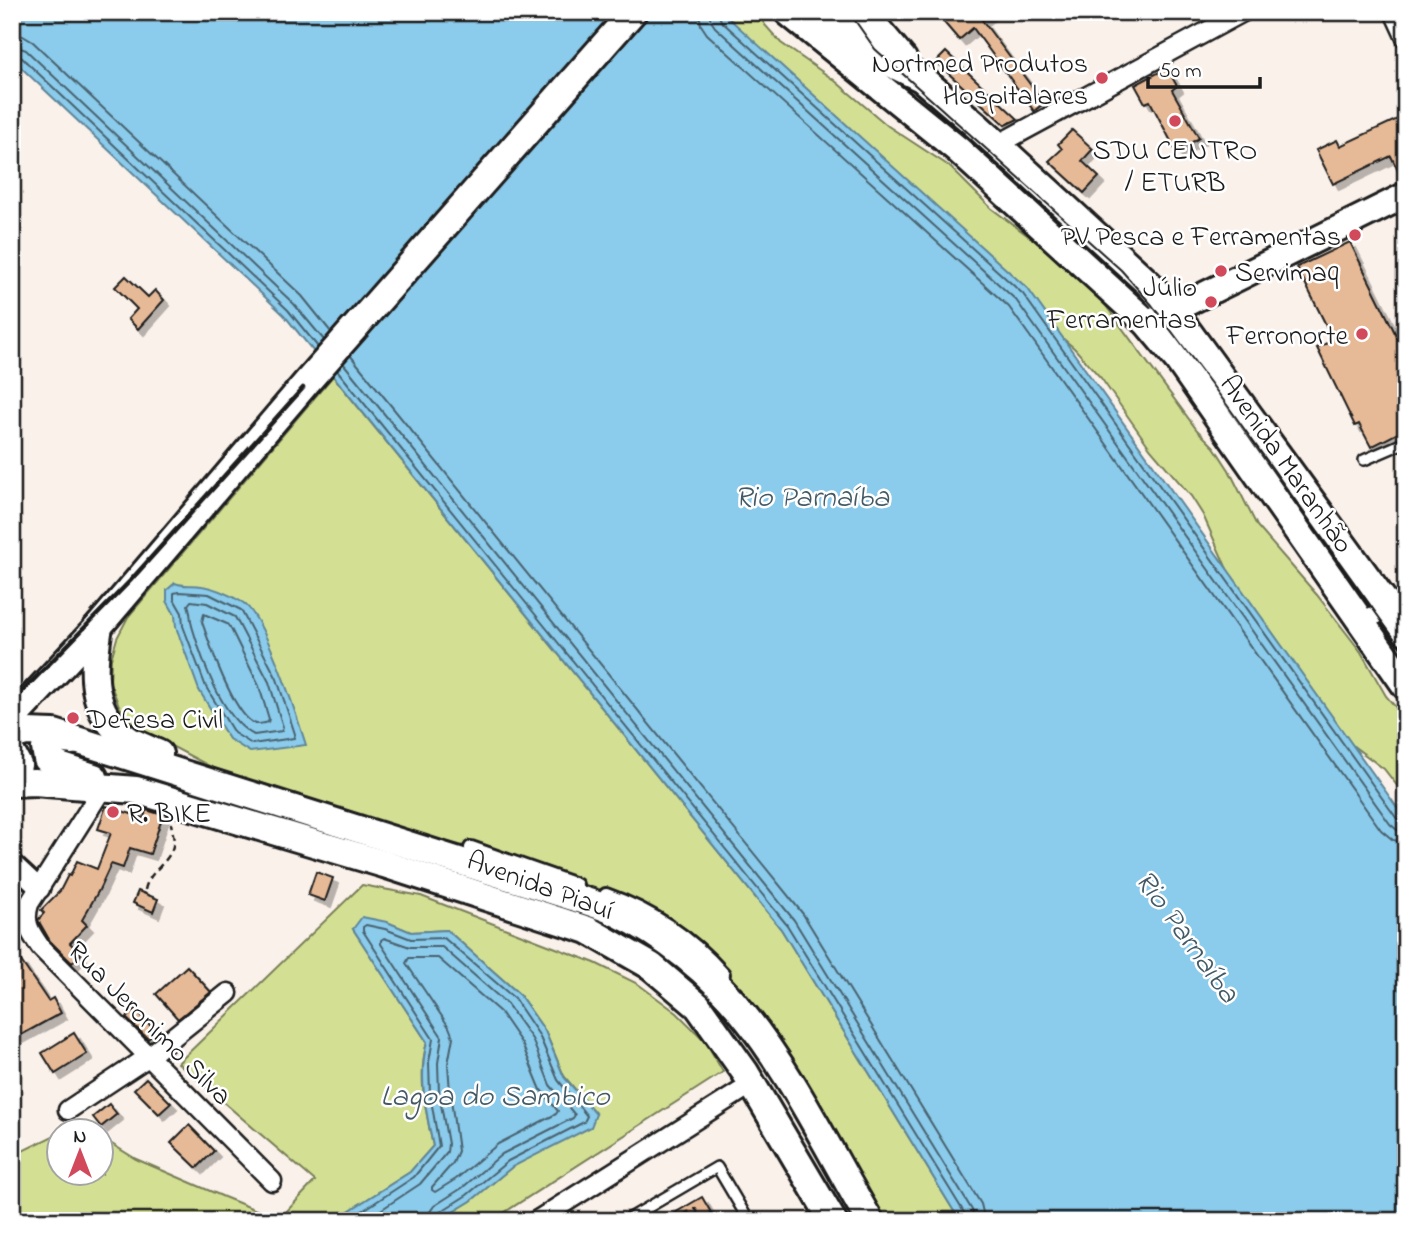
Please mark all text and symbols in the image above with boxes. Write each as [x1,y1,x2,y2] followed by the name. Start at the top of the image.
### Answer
[872,45,1088,118] place label: Nortmed Produtos Hospitalares
[1148,46,1260,90] scale bar
[1159,57,1202,87] text: 50 m
[1094,70,1110,86] marker: Nortmed Produtos Hospitalares
[1167,113,1183,129] marker: SDU CENTRO / ETURB
[1093,132,1257,205] place label: SDU CENTRO / ETURB
[1061,218,1341,259] place label: PV Pesca e Ferramentas
[1347,227,1363,243] marker: PV Pesca e Ferramentas
[1235,254,1339,295] place label: Servimaq
[1213,263,1229,279] marker: Servimaq
[1046,269,1197,342] place label: Júlio Ferramentas
[1203,294,1219,310] marker: Júlio Ferramentas
[1225,317,1348,358] place label: Ferronorte
[1354,326,1370,342] marker: Ferronorte
[1208,367,1362,563] street label: Avenida Maranhão
[735,477,890,521] water label: Rio Parnaíba
[86,701,223,742] place label: Defesa Civil
[65,710,81,726] marker: Defesa Civil
[127,795,211,836] place label: R. BIKE
[105,804,121,820] marker: R. BIKE
[461,842,619,933] street label: Avenida Piauí
[1122,862,1249,1014] water label: Rio Parnaíba
[57,933,240,1116] street label: Rua Jeronimo Silva
[381,1076,611,1120] water label: Lagoa do Sambico
[46,1118,116,1188] north arrow
[74,1124,87,1151] text: N

